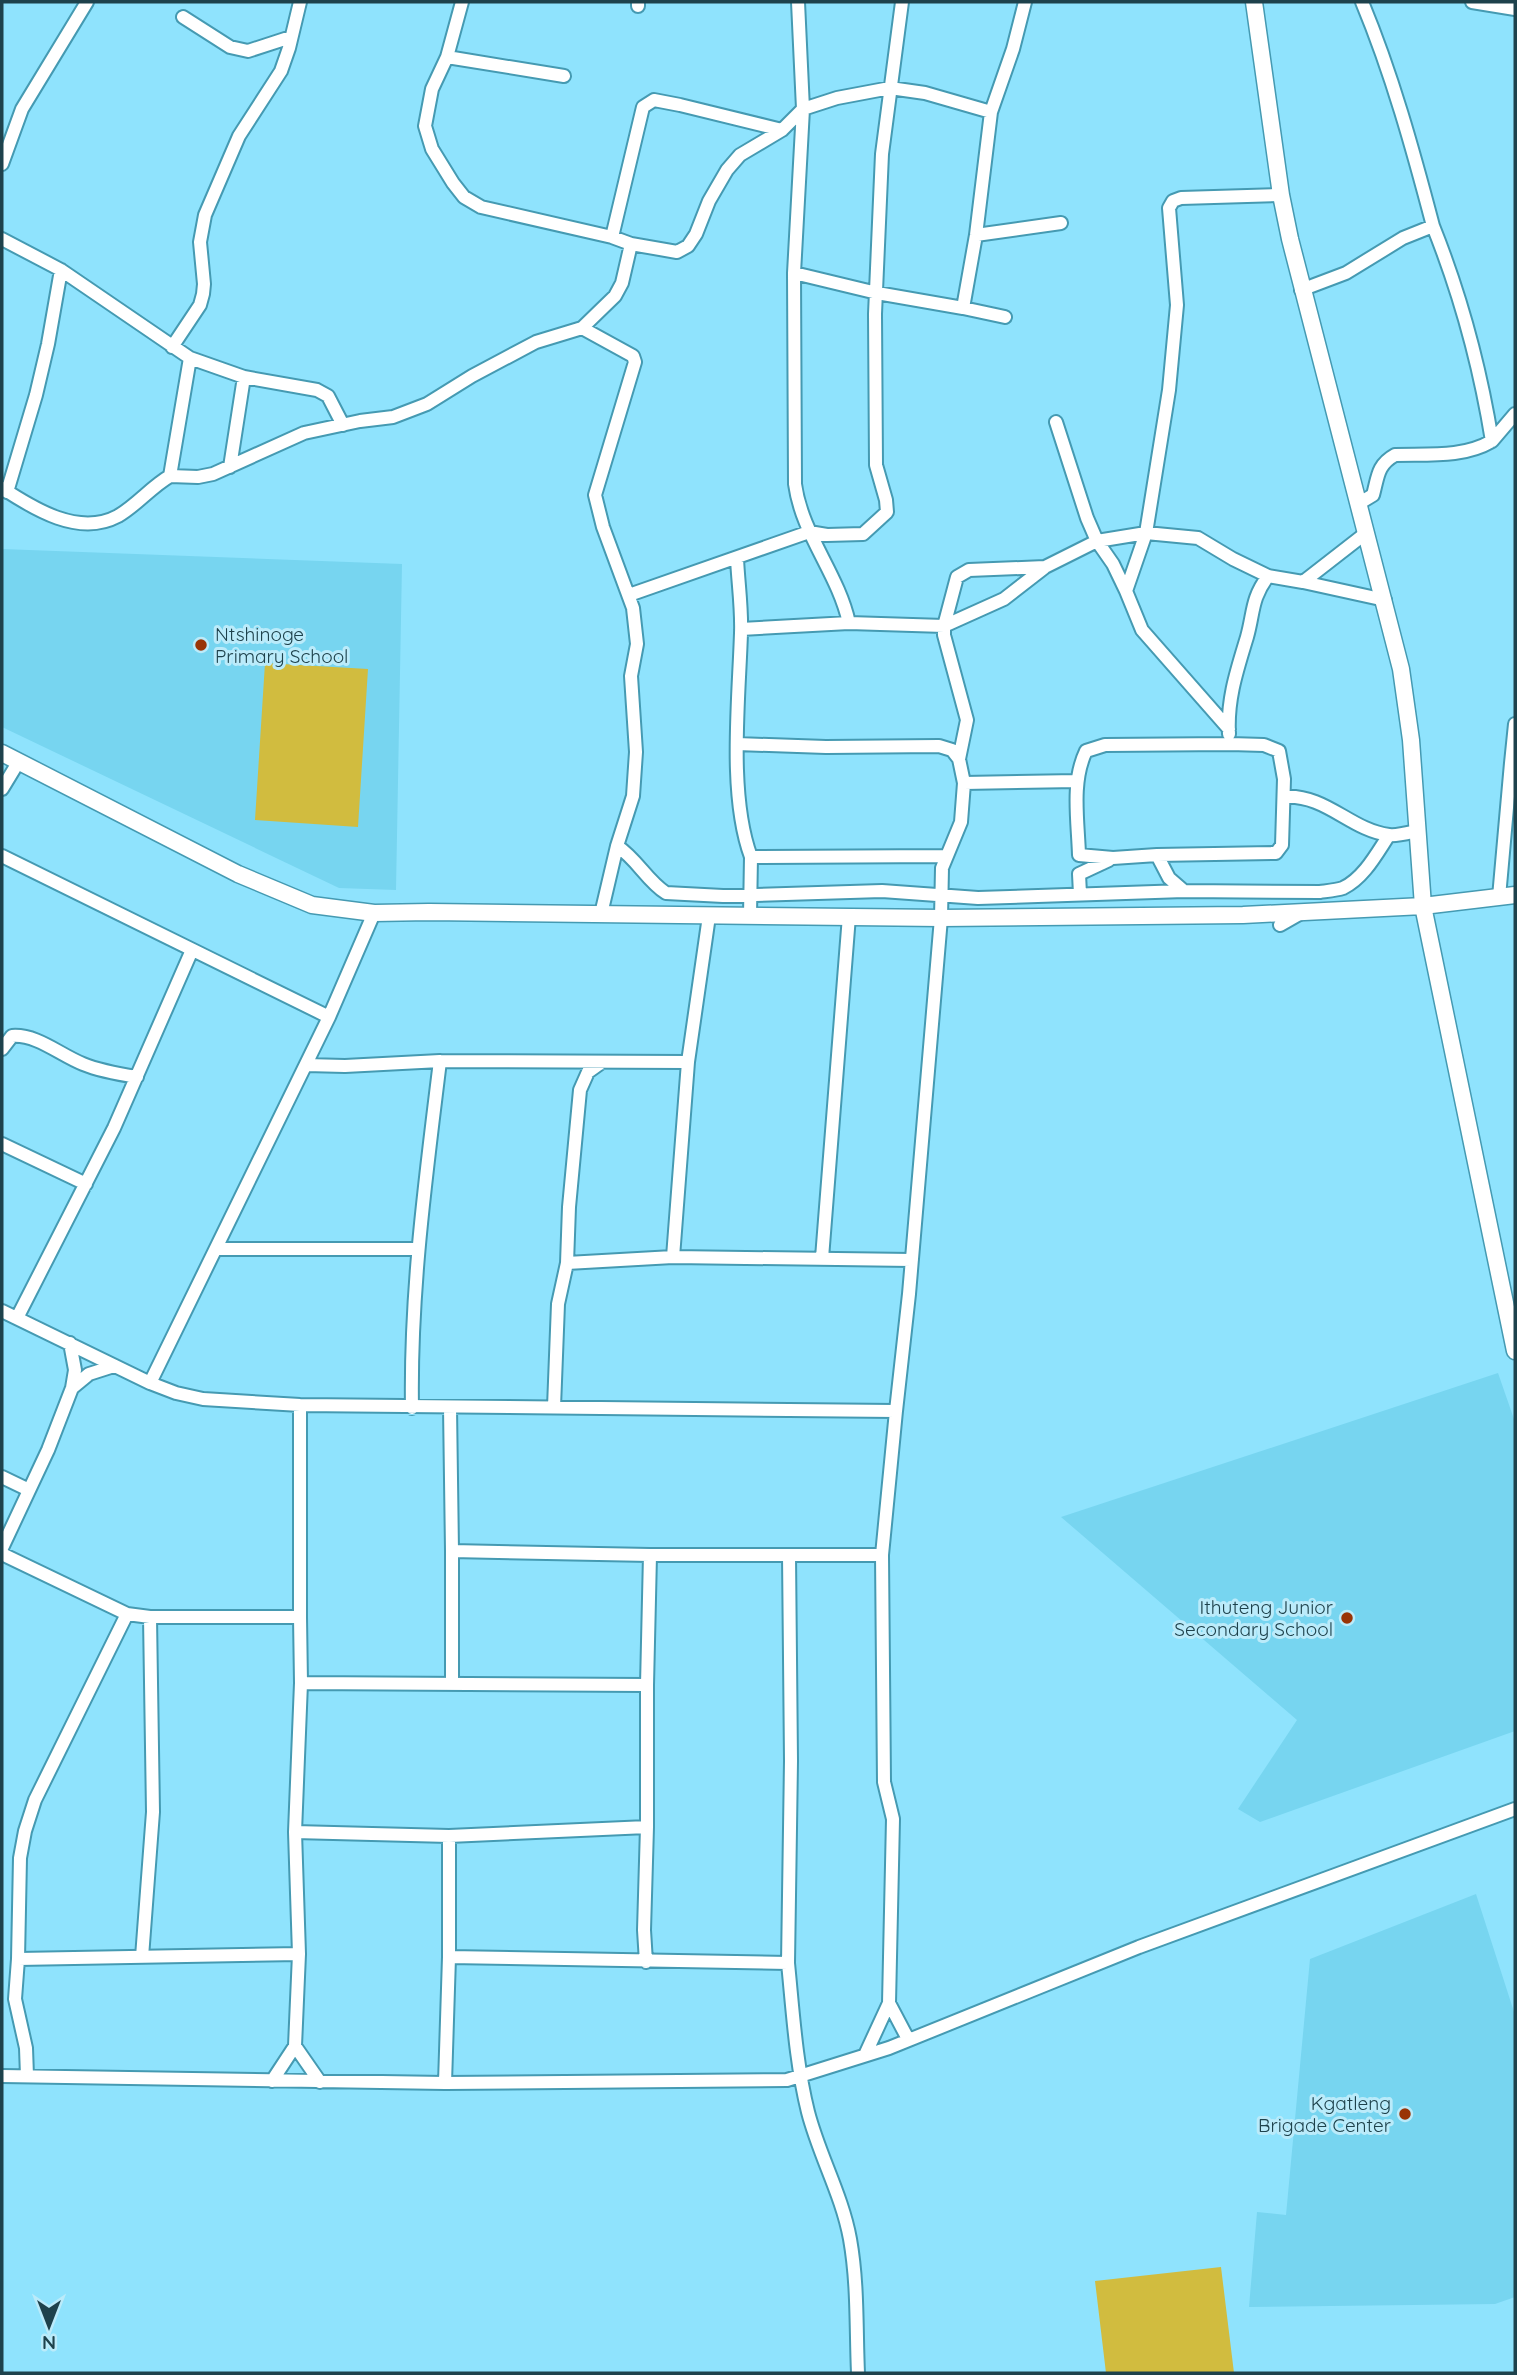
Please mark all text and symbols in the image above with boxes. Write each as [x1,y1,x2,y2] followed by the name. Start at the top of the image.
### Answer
[215,622,348,668] place label: Ntshinoge Primary School
[193,637,209,653] marker: Ntshinoge Primary School
[1174,1595,1334,1641] place label: Ithuteng Junior Secondary School
[1339,1610,1355,1626] marker: Ithuteng Junior Secondary School
[1258,2091,1392,2137] place label: Kgatleng Brigade Center
[1397,2106,1413,2122] marker: Kgatleng Brigade Center
[14,2291,84,2361] north arrow
[42,2331,56,2355] text: N

